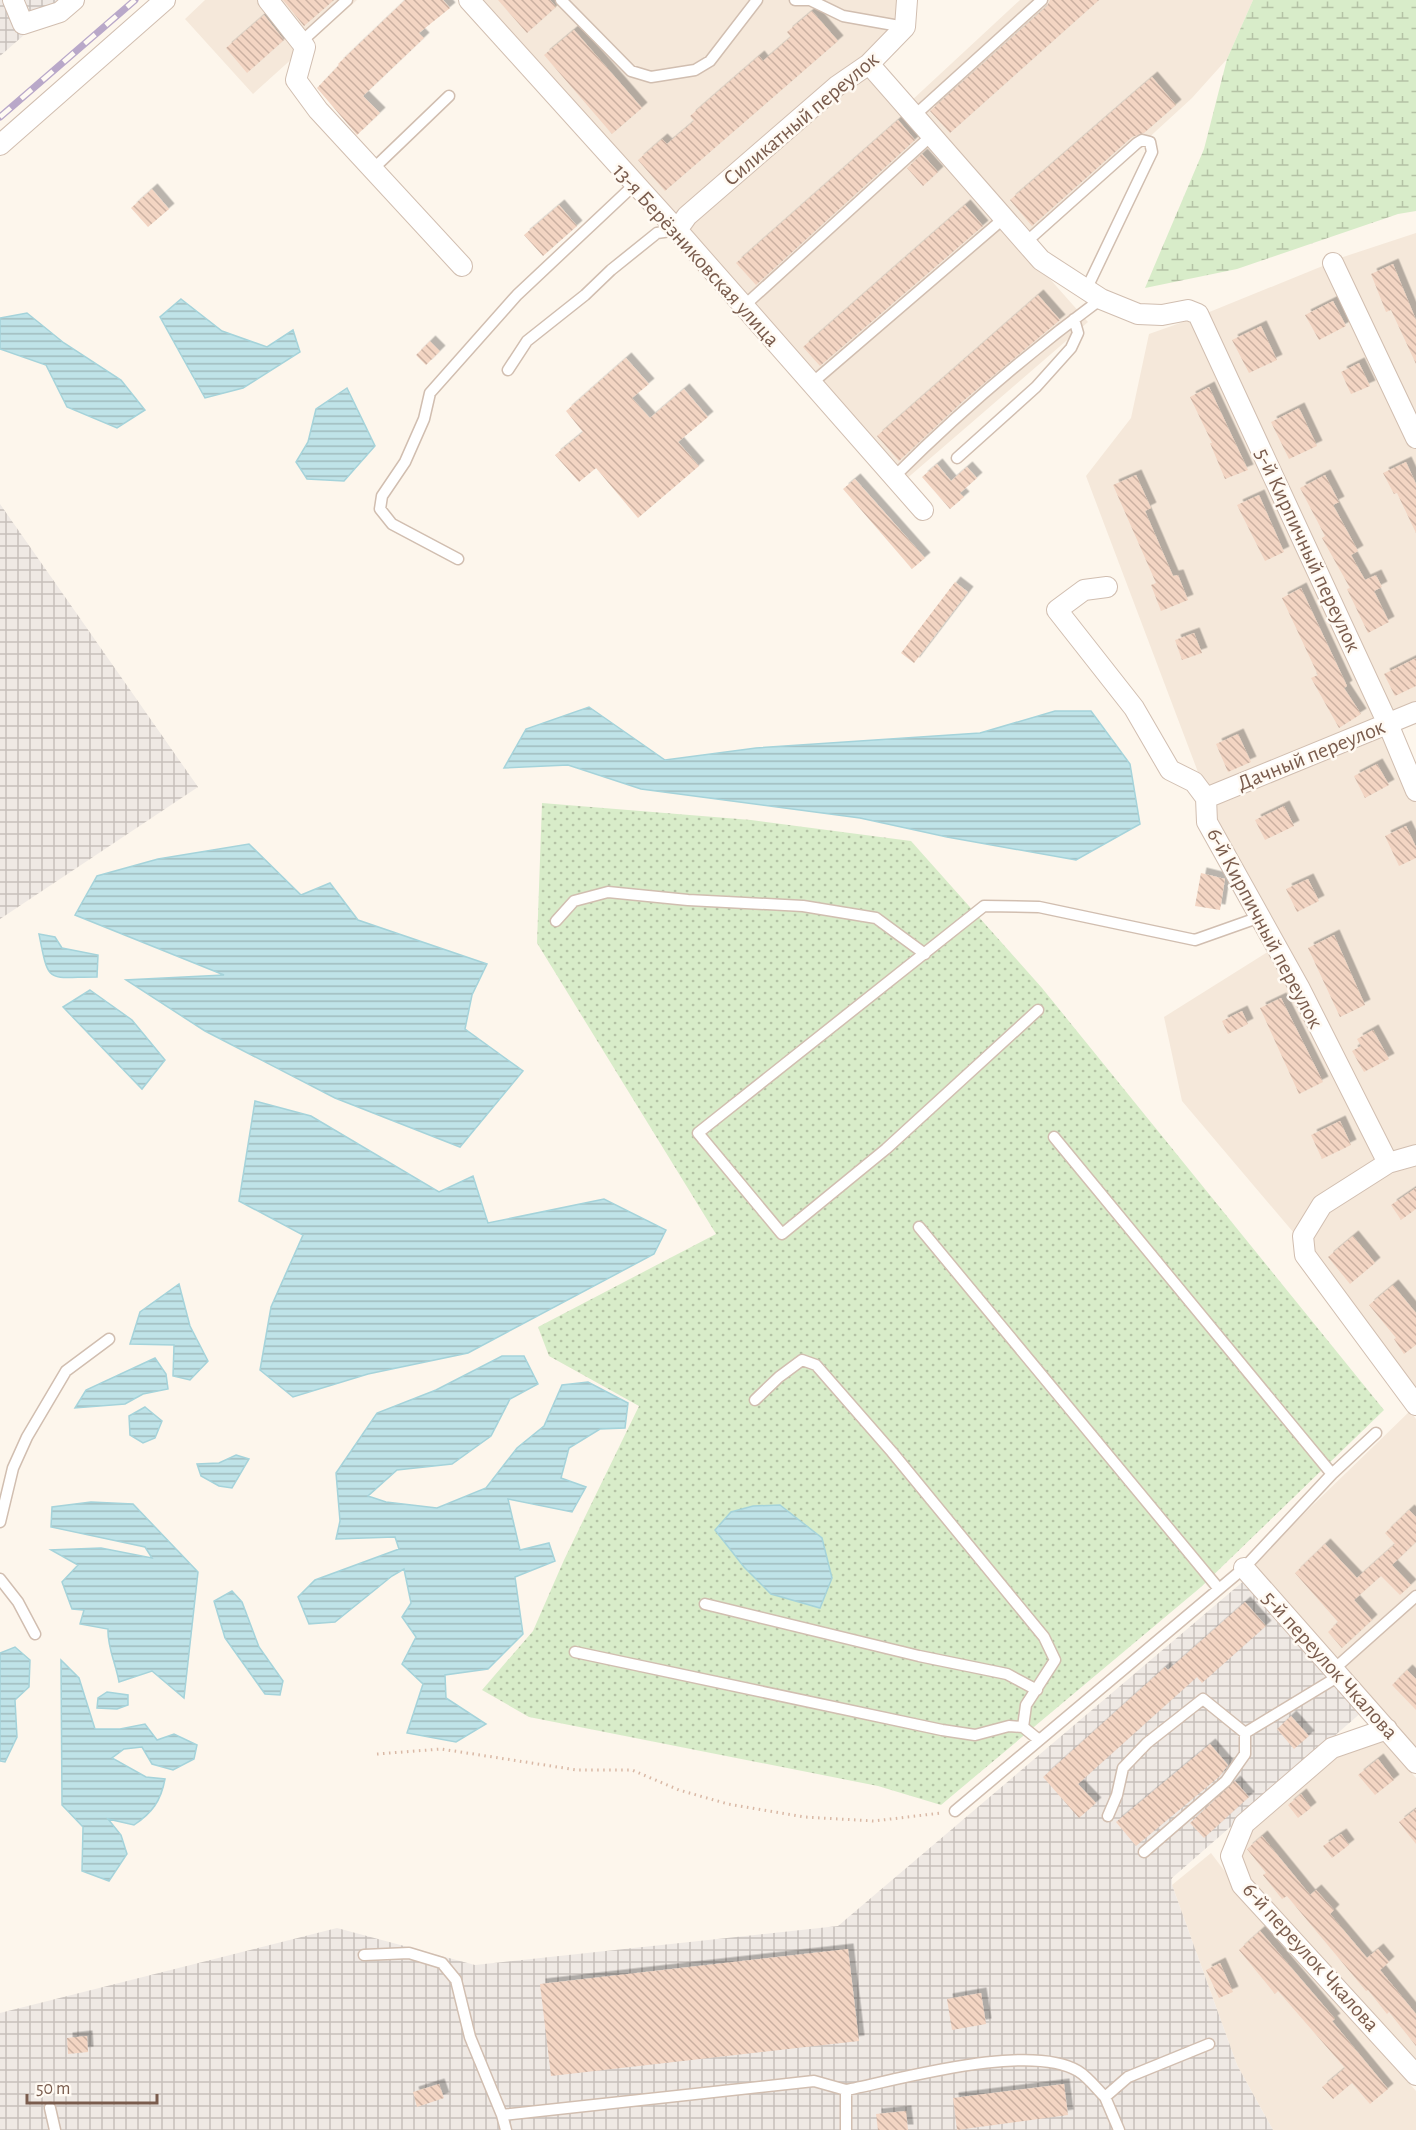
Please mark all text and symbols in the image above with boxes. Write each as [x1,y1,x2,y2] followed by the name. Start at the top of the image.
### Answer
[719,48,883,190] street label: Силикатный переулок
[608,159,784,351] street label: 13-я Берёзниковская улица
[1251,445,1365,655] street label: 5-й Кирпичный переулок
[1234,715,1388,795] street label: Дачный переулок
[1203,824,1327,1032] street label: 6-й Кирпичный переулок
[1258,1587,1402,1743] street label: 5-й переулок Чкалова
[1239,1878,1383,2036] street label: 6-й переулок Чкалова
[27,2067,158,2105] scale bar
[36,2080,70,2098] text: 50 m

